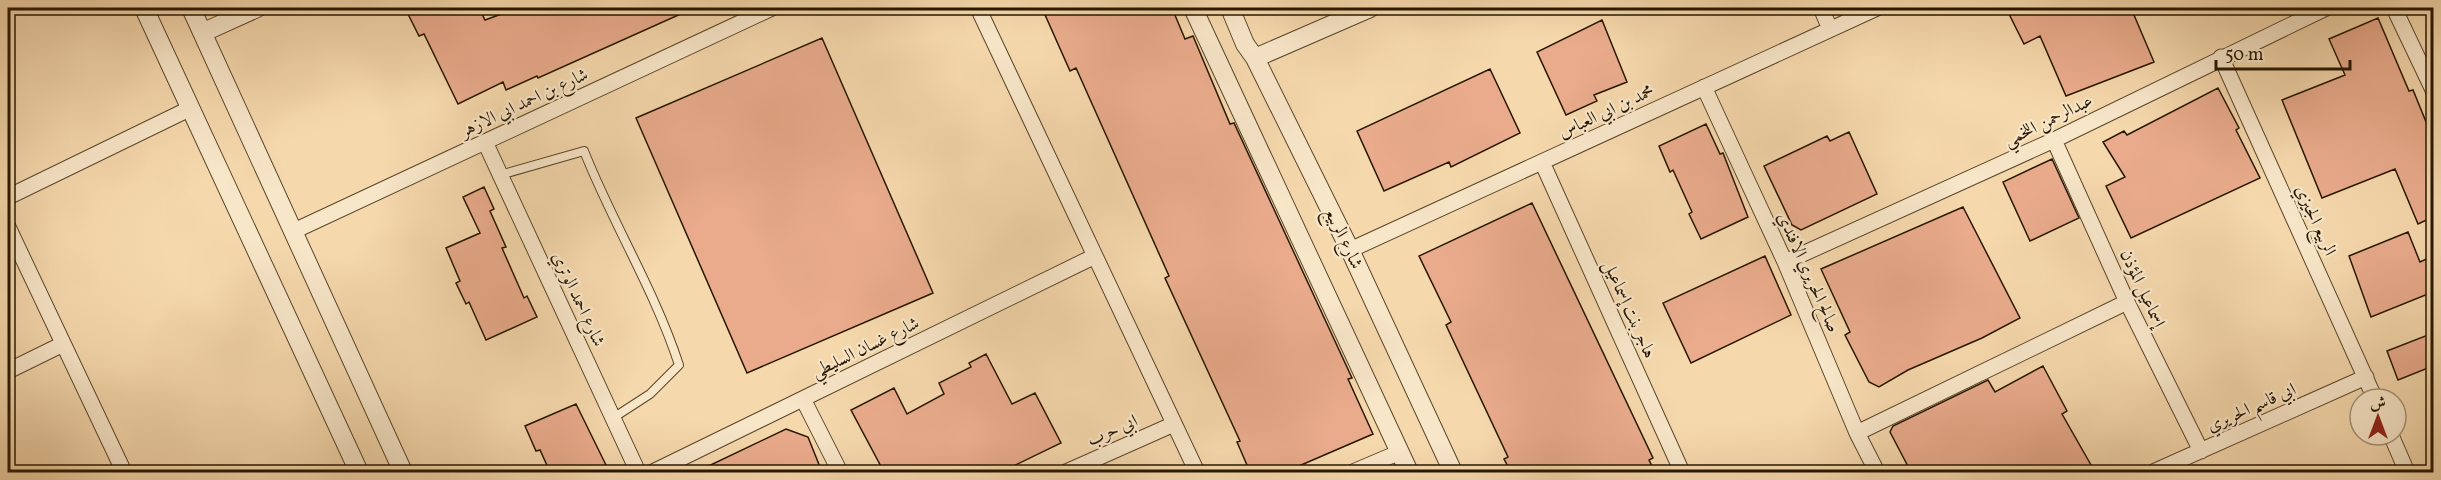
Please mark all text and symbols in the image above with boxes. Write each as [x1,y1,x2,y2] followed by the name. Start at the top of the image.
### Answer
[2216,33,2350,71] scale bar
[2225,43,2264,68] text: 50 m
[455,63,593,146] street label: شارع بن احمد ابي الازهر
[1555,79,1659,146] street label: محمد بن ابي العباس
[2000,89,2099,156] street label: عبدالرحمن اللخمي
[2286,181,2341,261] street label: الربيع الجيزي
[1315,204,1368,275] street label: شارع الربيع
[1768,209,1845,337] street label: صالح الحريري الافندي
[2113,245,2171,333] street label: إسماعيل المؤذن
[544,248,611,352] street label: شارع احمد الوتري
[1596,257,1661,363] street label: هاجر بنت إسماعيل
[807,311,925,388] street label: شارع غسان السليطي
[2203,378,2302,443] street label: ابي قاسم الحريري
[2348,387,2408,447] north arrow
[2370,393,2386,415] text: ش
[1083,409,1142,455] street label: ابي حرب

